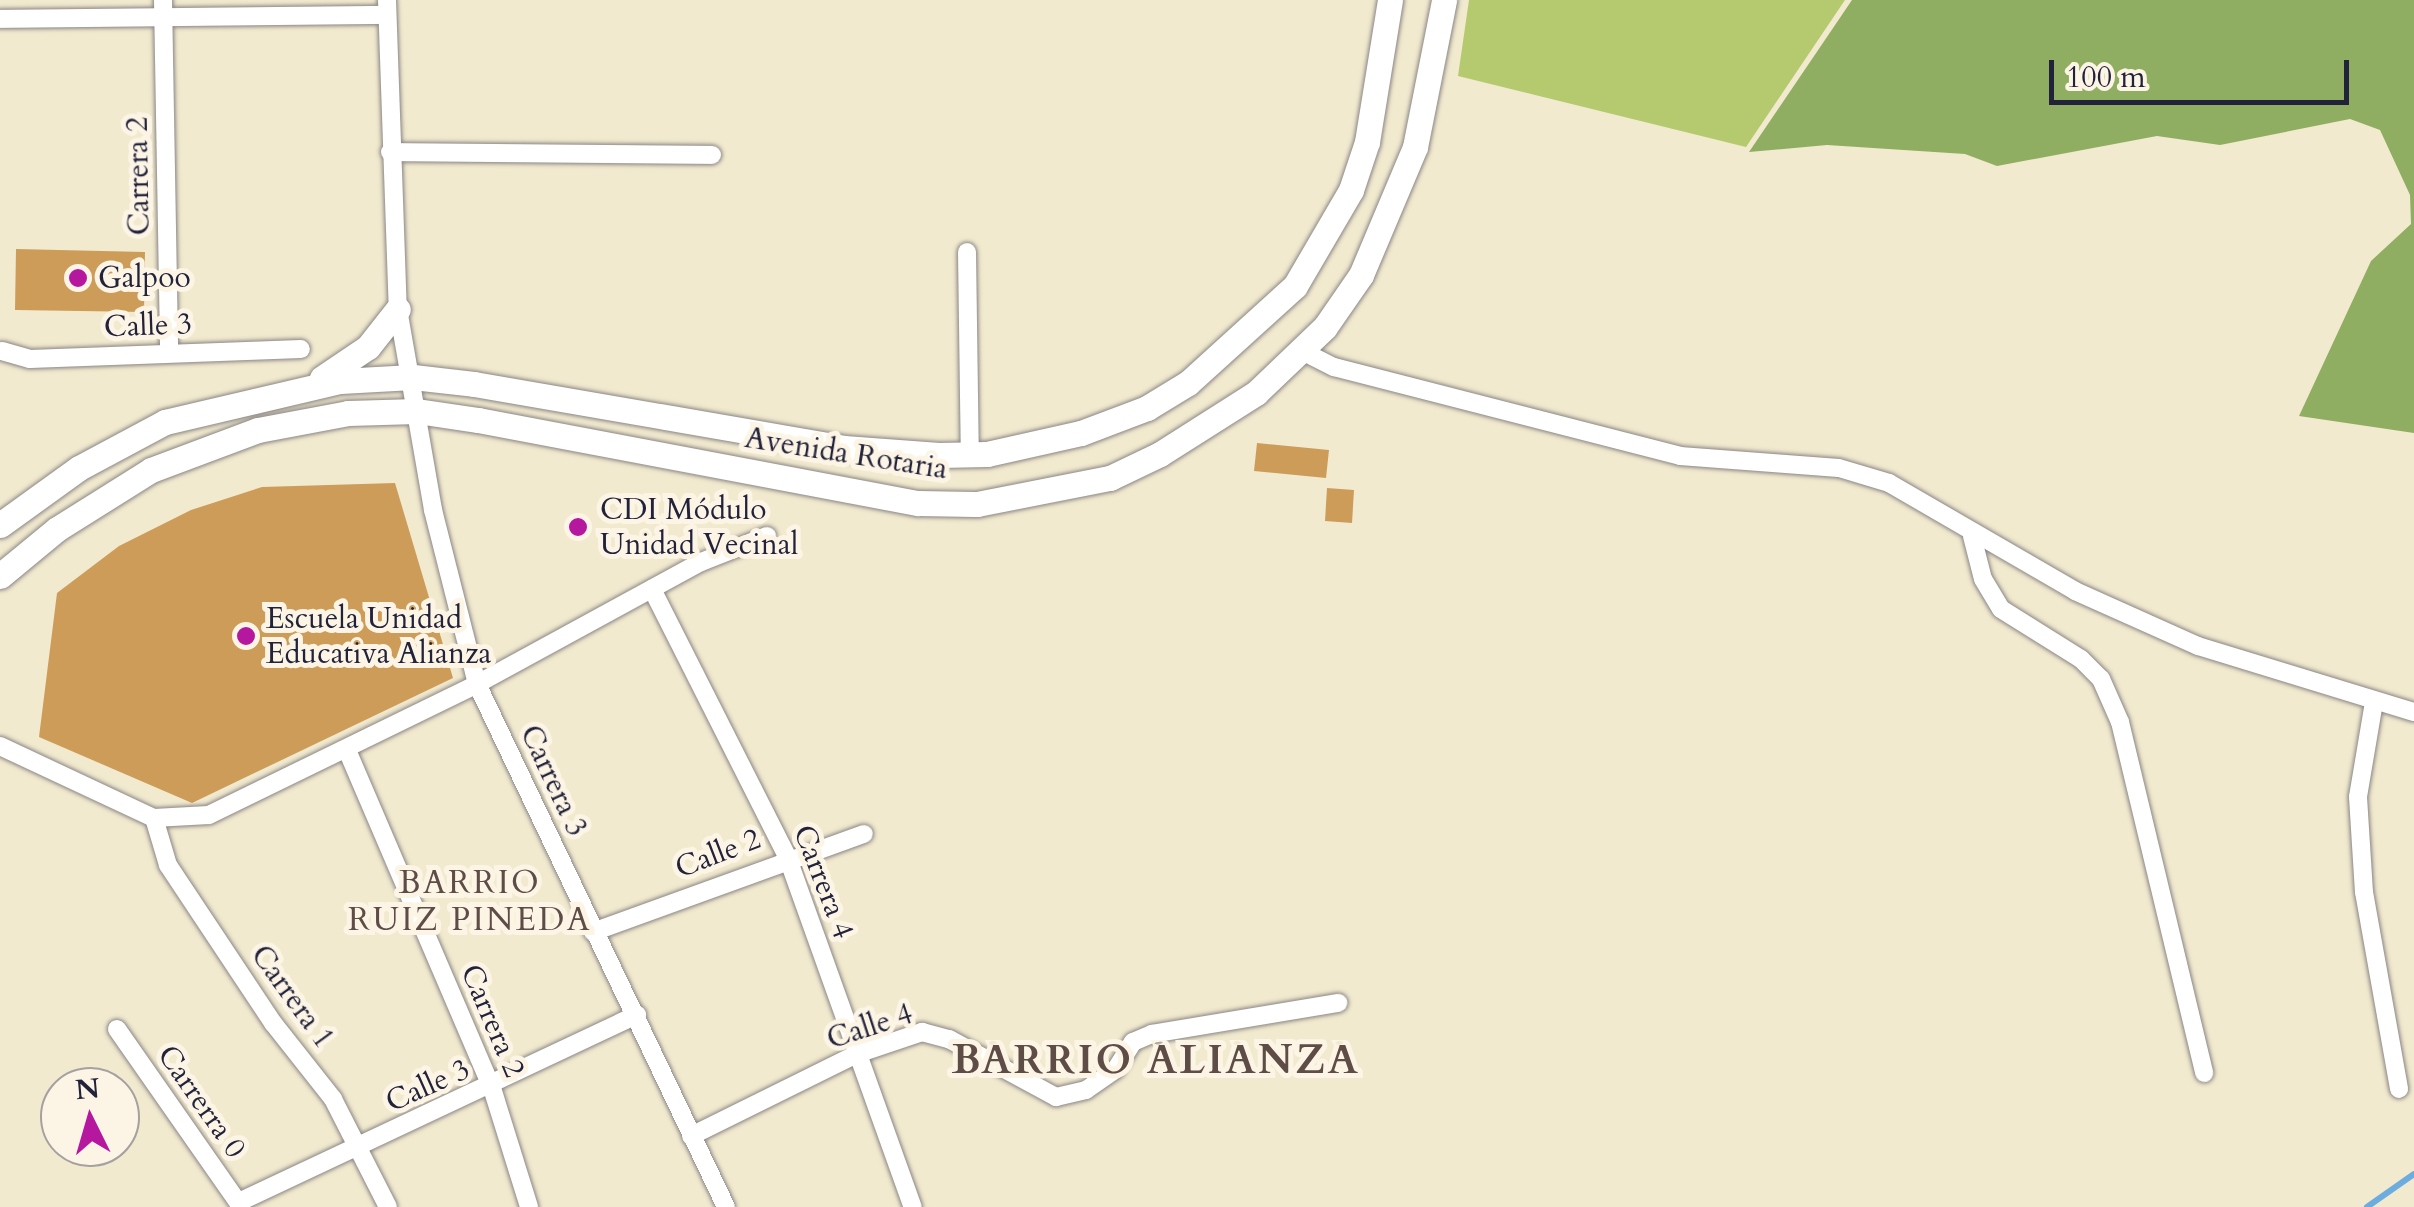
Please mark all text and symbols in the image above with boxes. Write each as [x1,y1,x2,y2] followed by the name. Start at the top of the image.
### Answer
[2054,40,2354,102] scale bar
[2066,57,2146,98] text: 100 m
[120,116,158,236] street label: Carrera 2
[98,260,191,296] place label: Galpoo
[67,267,89,289] marker: Galpoo
[103,306,193,346] street label: Calle 3
[742,420,950,488] street label: Avenida Rotaria
[600,492,798,562] place label: CDI Módulo Unidad Vecinal
[565,514,591,540] marker: CDI Módulo Unidad Vecinal
[266,601,491,672] place label: Escuela Unidad Educativa Alianza
[235,625,257,647] marker: Escuela Unidad Educativa Alianza
[512,720,594,842] street label: Carrera 3
[785,820,861,944] street label: Carrera 4
[670,821,766,887] street label: Calle 2
[348,865,592,940] district label: BARRIO RUIZ PINEDA
[243,938,341,1056] street label: Carrera 1
[452,959,532,1083] street label: Carrera 2
[822,996,918,1058] street label: Calle 4
[952,1037,1360,1085] district label: BARRIO ALIANZA
[149,1039,253,1165] street label: Carrerra 0
[380,1052,476,1120] street label: Calle 3
[40,1067,140,1167] north arrow
[74,1069,101,1109] text: N

